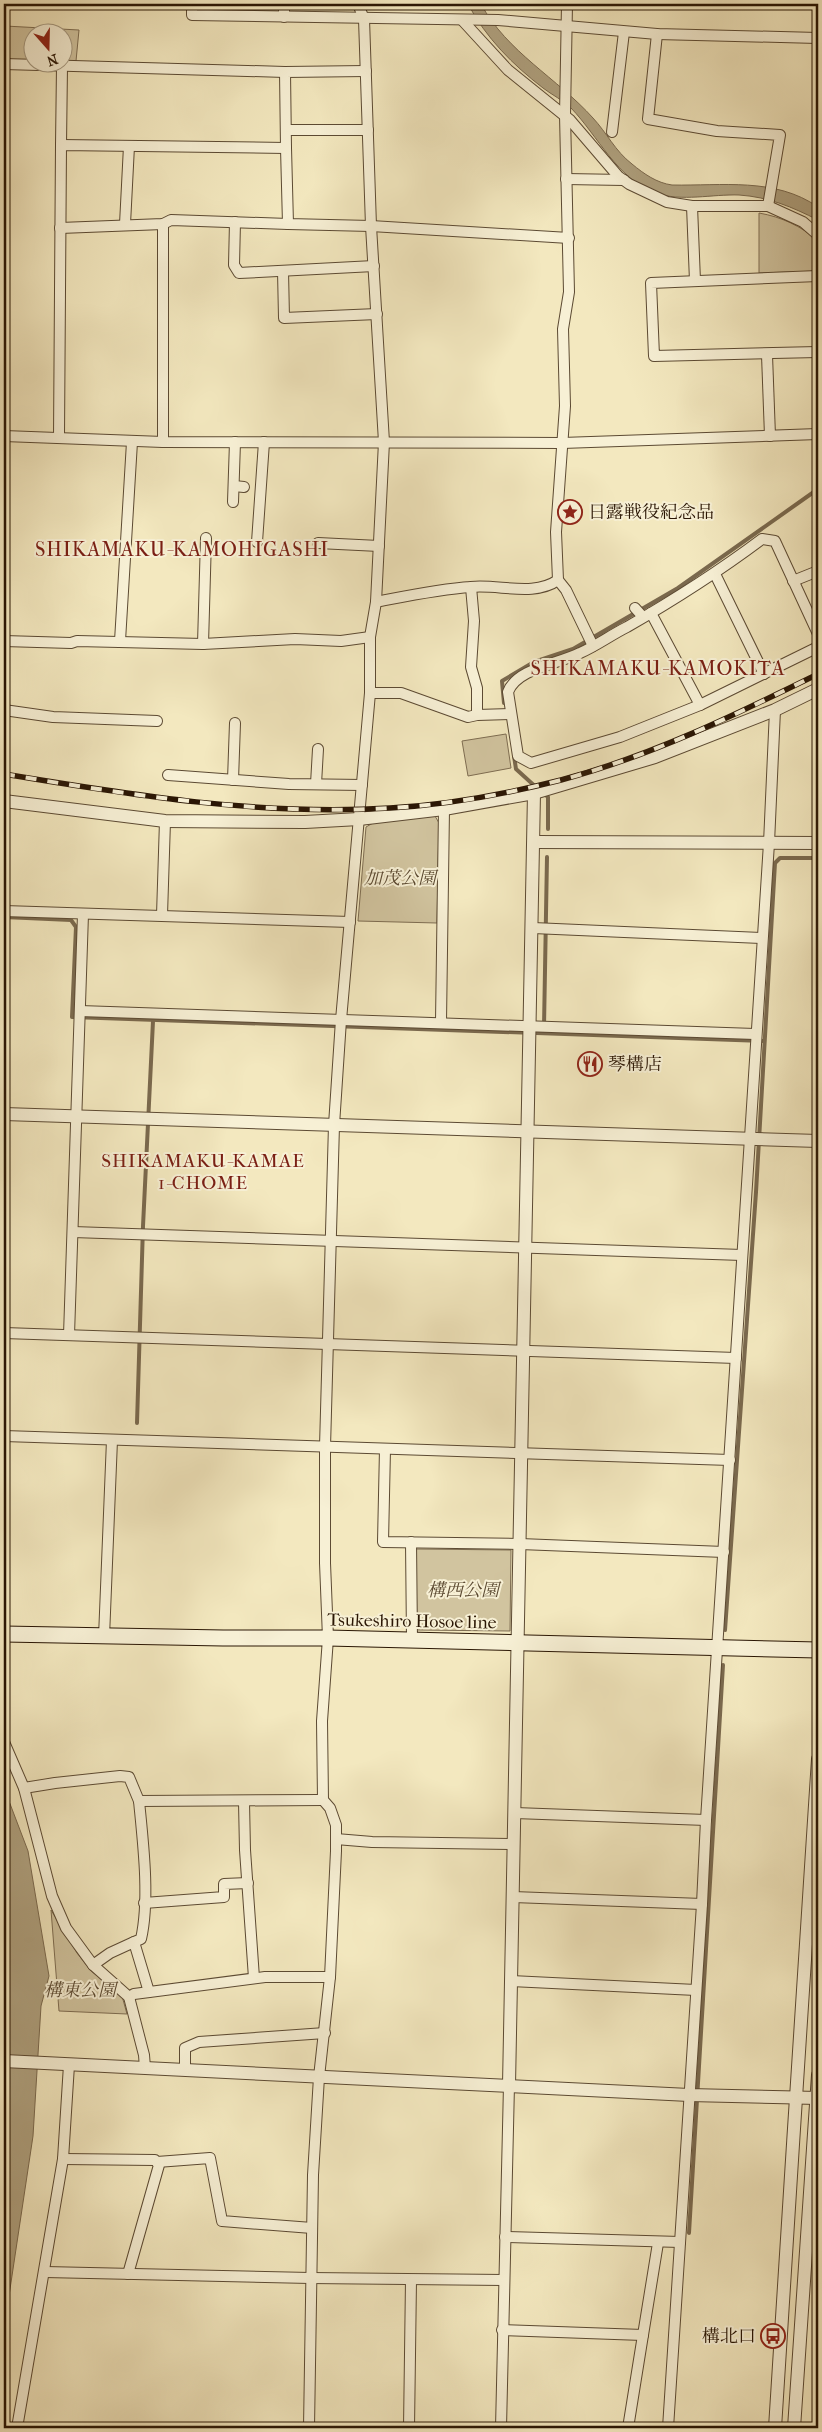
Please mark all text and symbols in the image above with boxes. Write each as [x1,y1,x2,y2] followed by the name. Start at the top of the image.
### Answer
[22,22,72,72] north arrow
[44,50,60,70] text: N
[557,499,583,525] place icon: 日露戦役紀念品
[588,502,714,523] place label: 日露戦役紀念品
[35,538,329,561] district label: SHIKAMAKU-KAMOHIGASHI
[530,657,786,680] district label: SHIKAMAKU-KAMOKITA
[364,868,439,889] park label: 加茂公園
[577,1051,603,1077] restaurant icon: 琴構店
[608,1054,662,1075] place label: 琴構店
[101,1150,305,1194] district label: SHIKAMAKU-KAMAE 1-CHOME
[427,1580,502,1601] park label: 構西公園
[327,1610,497,1633] street label: Tsukeshiro Hosoe line
[44,1980,119,2001] park label: 構東公園
[760,2323,786,2349] bus stop icon: 構北口
[702,2326,756,2347] place label: 構北口

